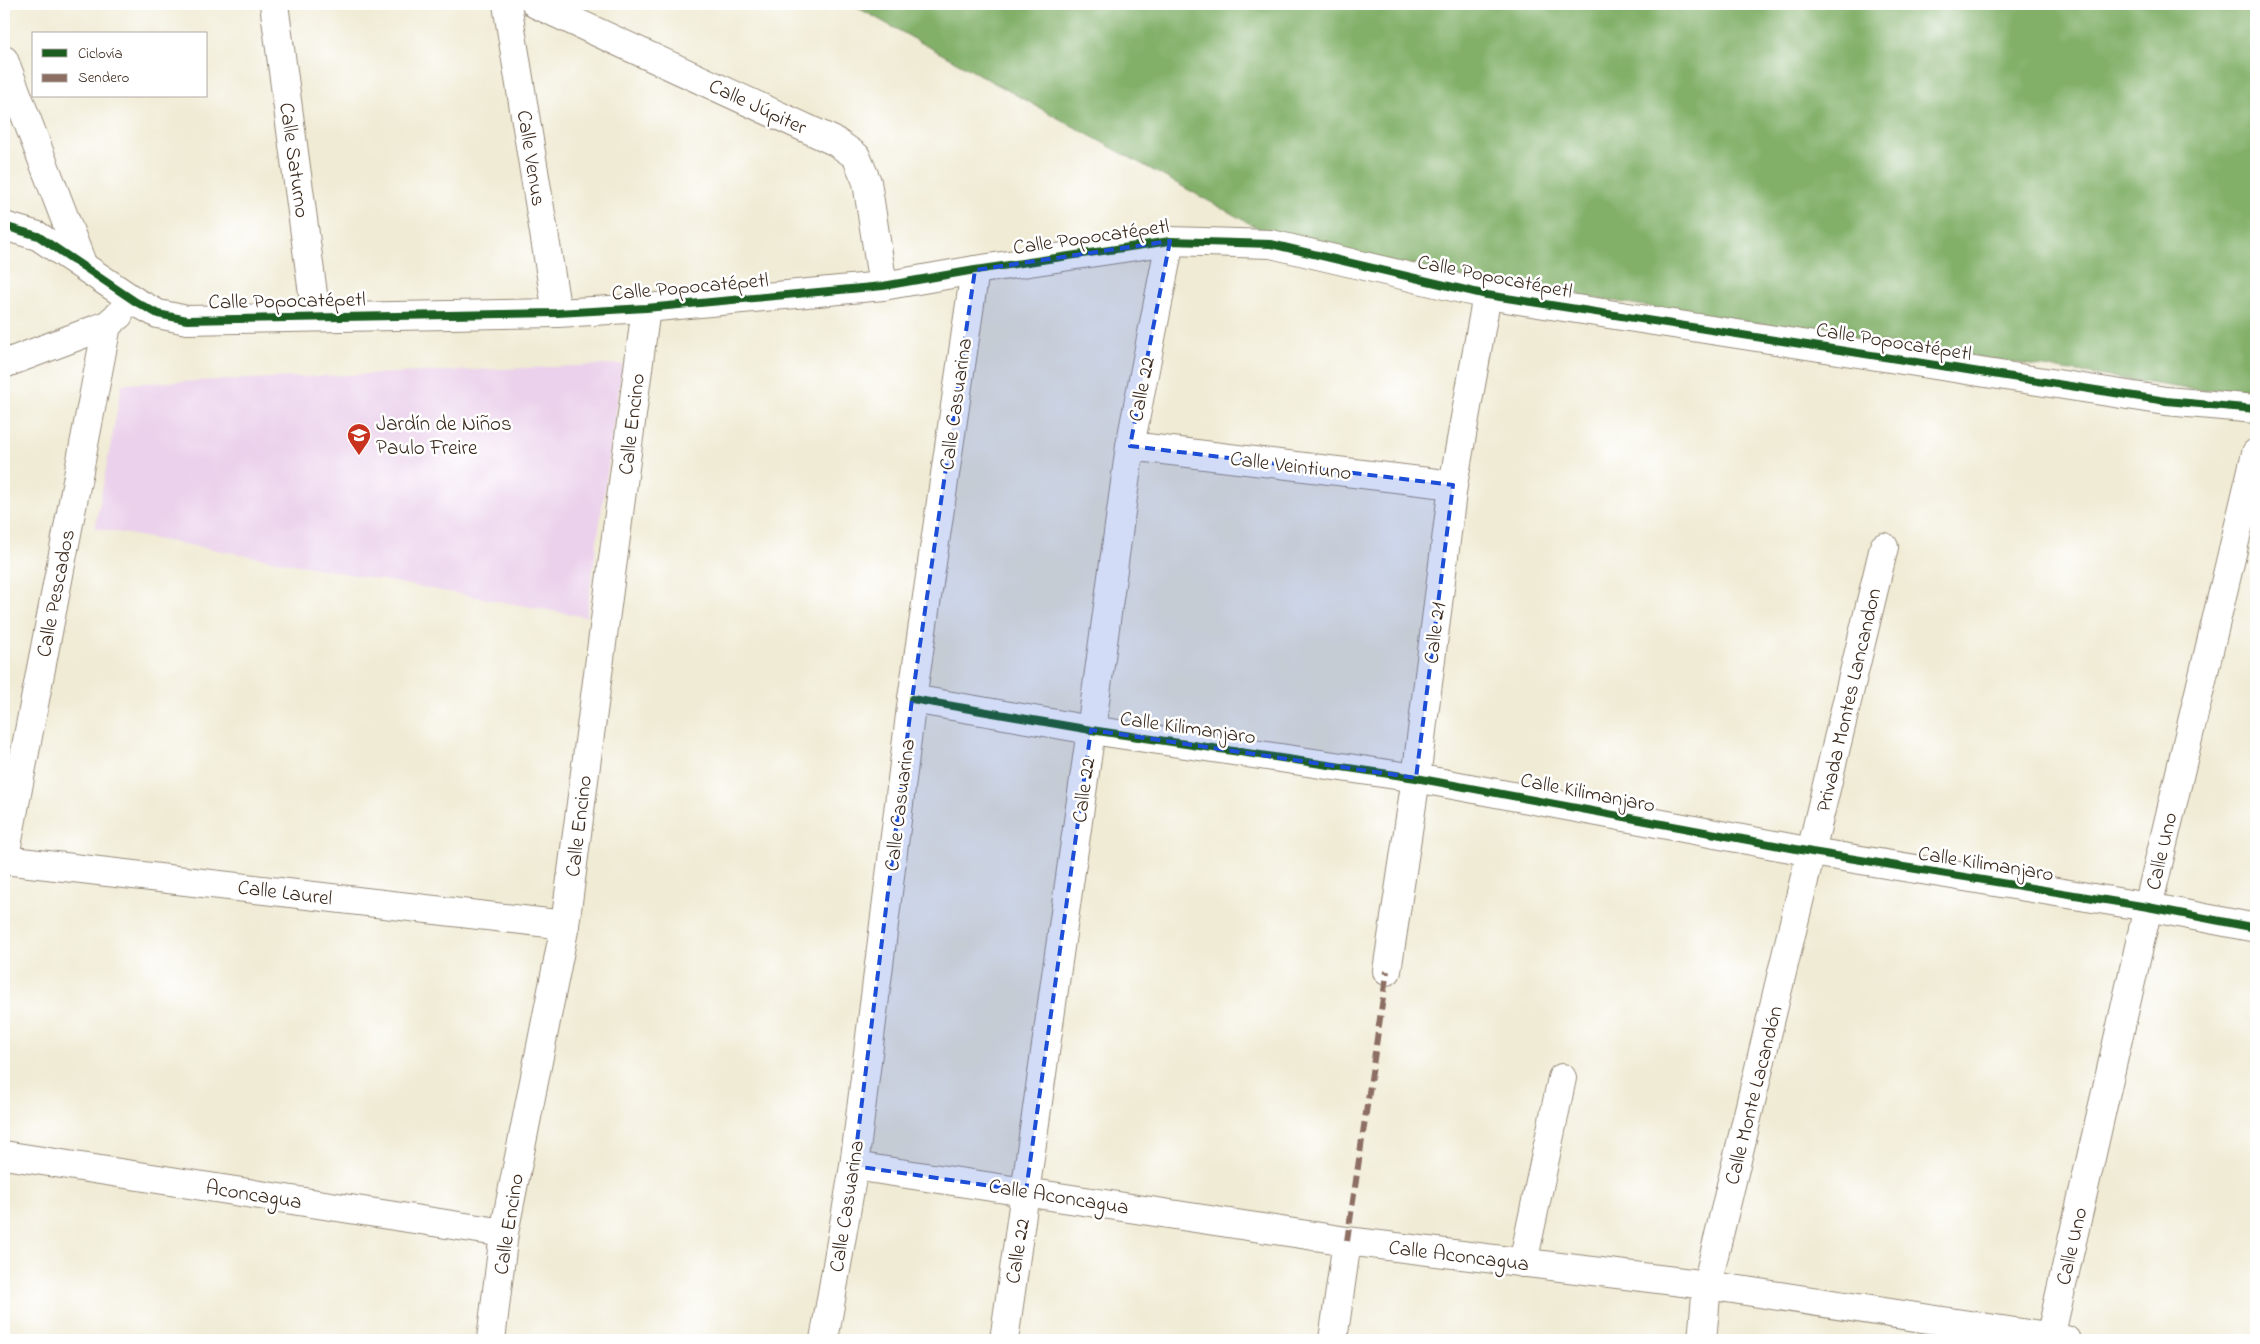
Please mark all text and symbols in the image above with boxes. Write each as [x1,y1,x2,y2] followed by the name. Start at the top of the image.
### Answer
[32,32,208,98] legend
[78,43,123,65] text: Ciclovía
[78,67,130,89] text: Sendero
[703,72,811,144] street label: Calle Júpiter
[270,101,316,220] street label: Calle Saturno
[508,108,552,208] street label: Calle Venus
[1011,212,1171,264] street label: Calle Popocatépetl
[1415,248,1575,308] street label: Calle Popocatépetl
[611,266,770,310] street label: Calle Popocatépetl
[208,286,366,318] street label: Calle Popocatépetl
[1814,316,1974,370] street label: Calle Popocatépetl
[933,336,981,472] street label: Calle Casuarina
[1122,354,1164,424] street label: Calle 22
[612,372,654,477] street label: Calle Encino
[376,410,512,464] place label: Jardín de Niños Paulo Freire
[346,422,372,456] school or university icon: Jardín de Niños Paulo Freire
[1228,445,1353,489] street label: Calle Veintiuno
[30,527,84,660] street label: Calle Pescados
[1810,586,1890,815] street label: Privada Montes Lancandon
[1417,600,1455,666] street label: Calle 21
[1118,705,1258,753] street label: Calle Kilimanjaro
[878,737,924,873] street label: Calle Casuarina
[1066,756,1104,825] street label: Calle 22
[1518,766,1658,822] street label: Calle Kilimanjaro
[559,774,601,879] street label: Calle Encino
[2139,809,2186,893] street label: Calle Uno
[1916,839,2056,891] street label: Calle Kilimanjaro
[236,873,334,915] street label: Calle Laurel
[1718,1003,1792,1188] street label: Calle Monte Lacandón
[823,1138,873,1275] street label: Calle Casuarina
[487,1172,533,1277] street label: Calle Encino
[986,1172,1131,1226] street label: Calle Aconcagua
[203,1174,304,1220] street label: Aconcagua
[2049,1204,2096,1288] street label: Calle Uno
[999,1217,1039,1286] street label: Calle 22
[1386,1233,1531,1282] street label: Calle Aconcagua

